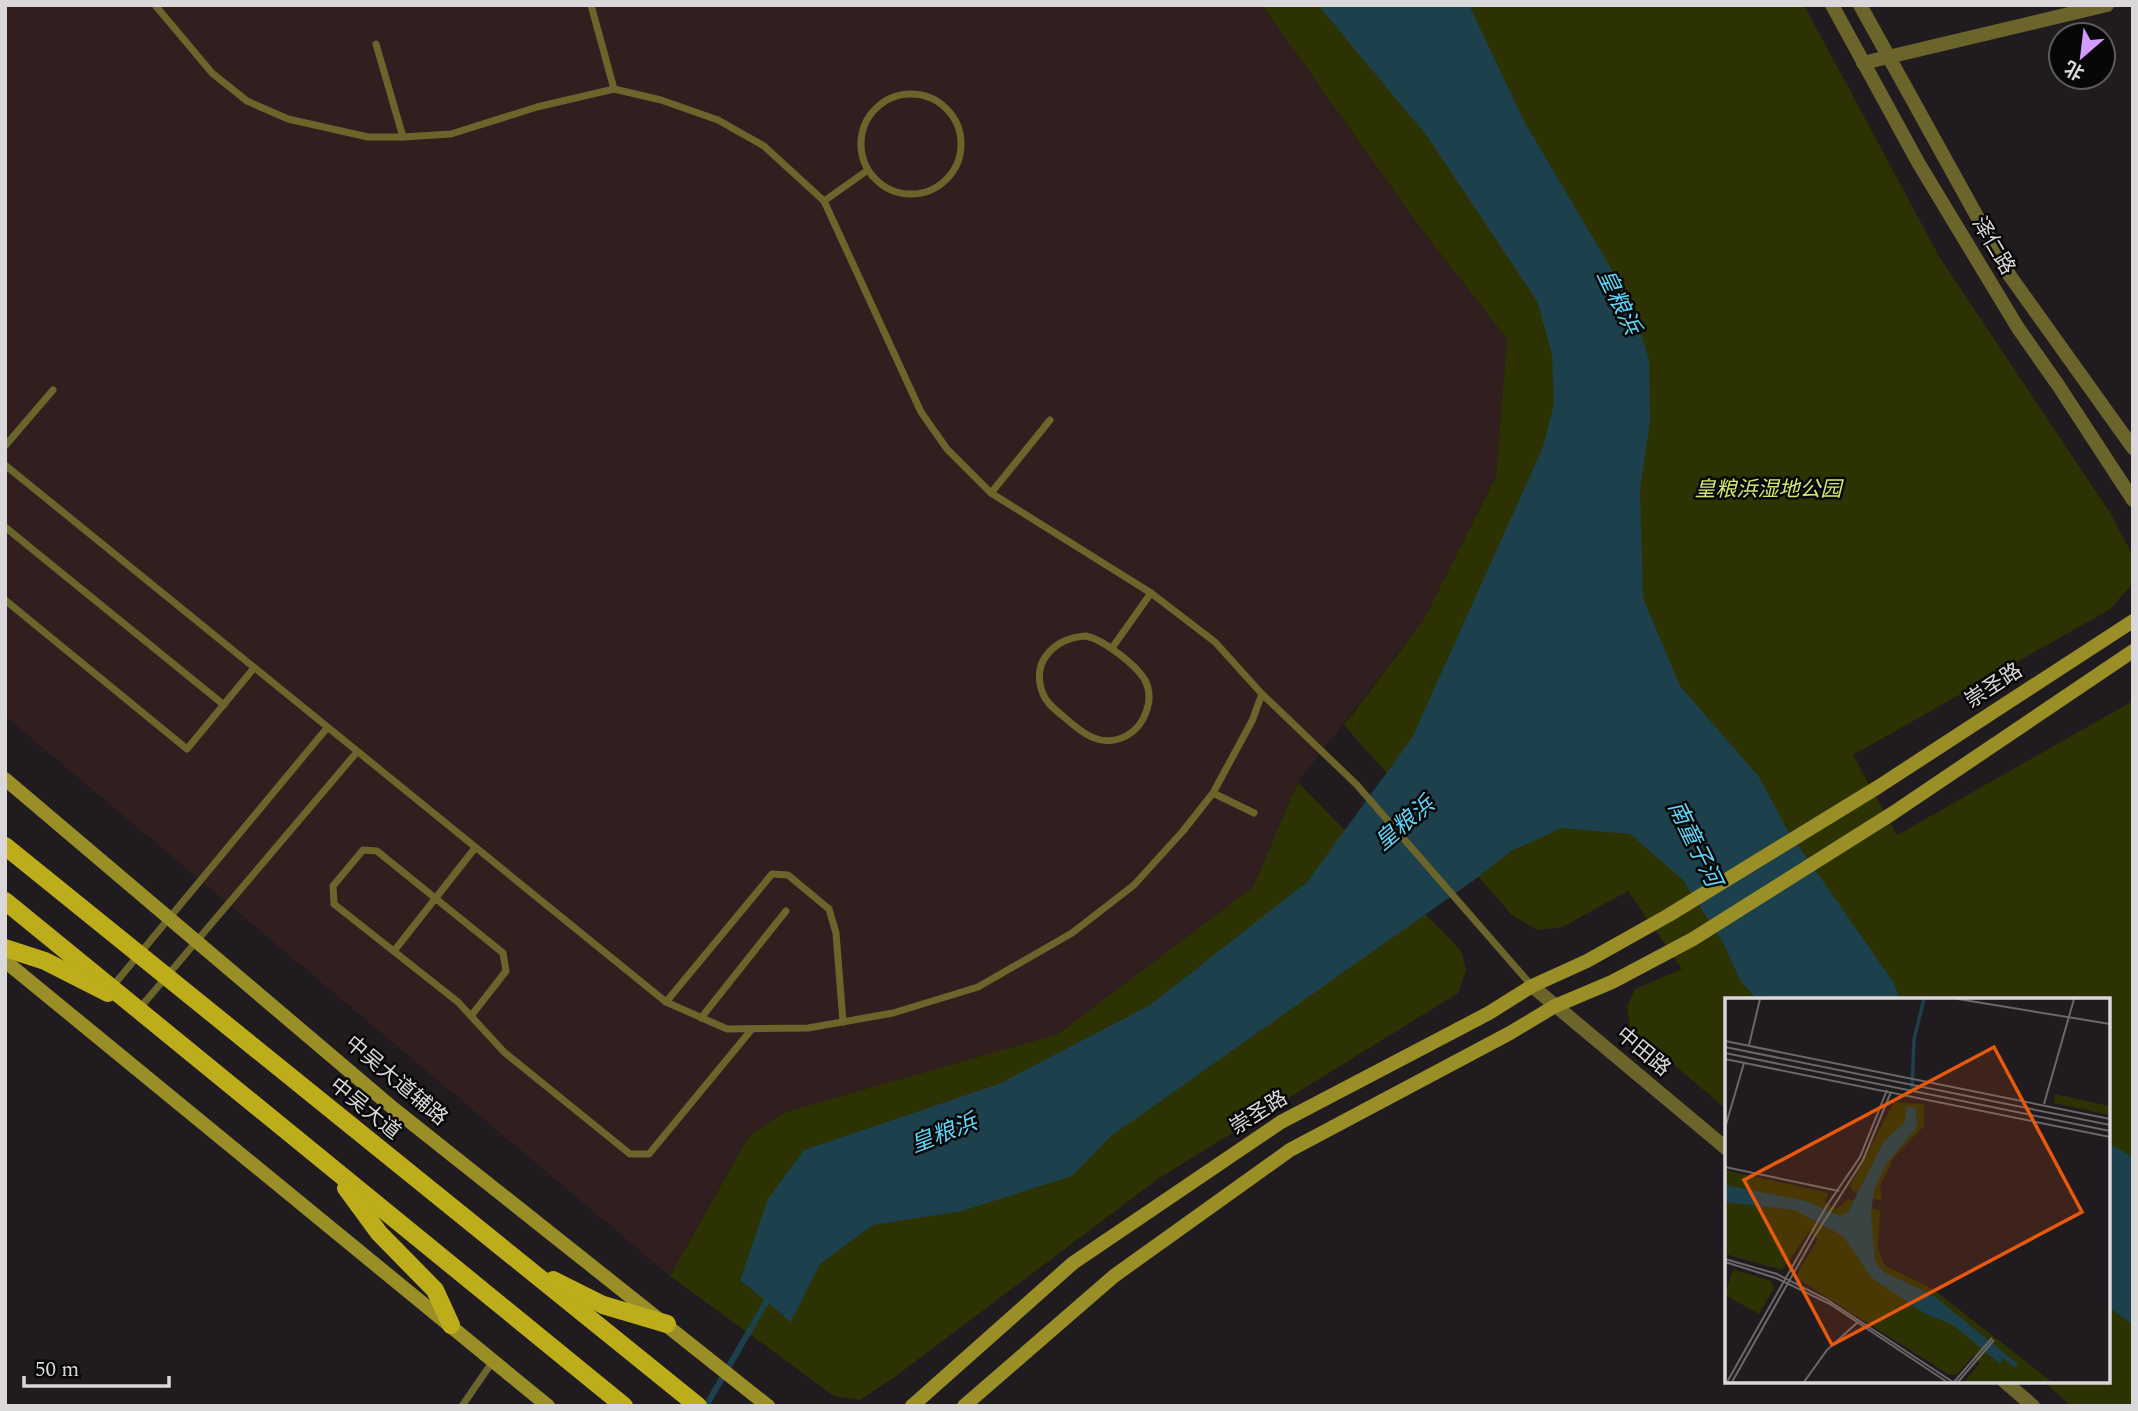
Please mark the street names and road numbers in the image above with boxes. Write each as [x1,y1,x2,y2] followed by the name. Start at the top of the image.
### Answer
[1963,211,2023,281] street label: 泽仁路
[1959,655,2029,717] street label: 崇圣路
[1609,1019,1677,1085] street label: 中田路
[340,1031,452,1131] street label: 中吴大道辅路
[324,1073,406,1145] street label: 中吴大道
[1224,1083,1294,1143] street label: 崇圣路

